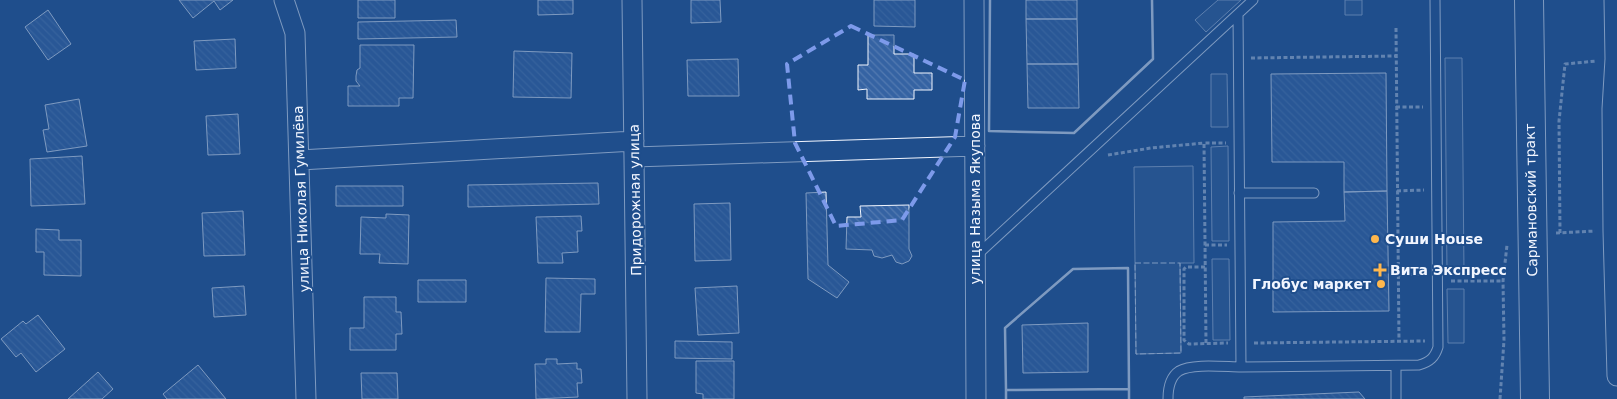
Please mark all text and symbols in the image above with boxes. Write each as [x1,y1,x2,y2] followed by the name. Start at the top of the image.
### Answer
[290,105,312,293] street label: улица Николая Гумилёва
[967,113,983,285] street label: улица Назыма Якупова
[1522,123,1540,277] street label: Сармановский тракт
[626,124,644,276] street label: Придорожная улица
[1385,231,1483,247] place label: Суши House
[1369,233,1381,245] marker: Суши House
[1390,262,1507,278] place label: Вита Экспресс
[1374,264,1386,276] marker: Вита Экспресс
[1252,276,1372,292] place label: Глобус маркет
[1375,278,1387,290] marker: Глобус маркет

